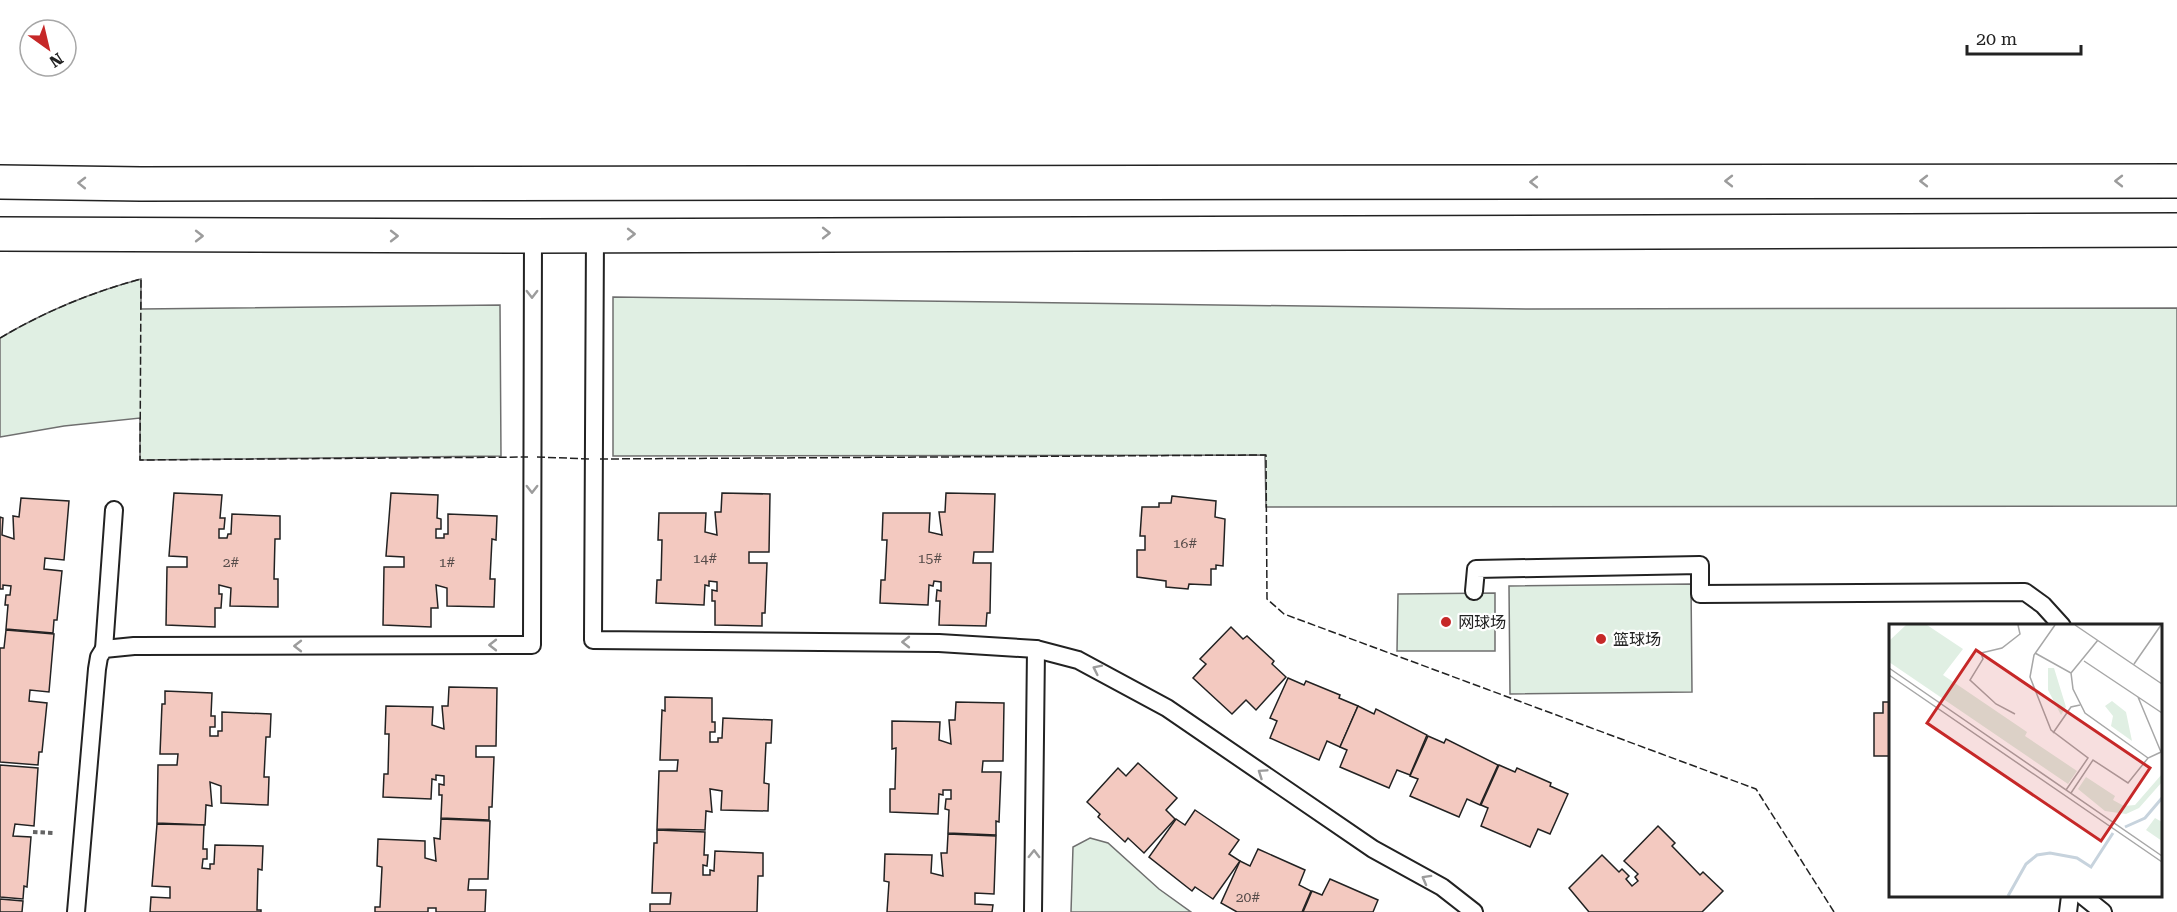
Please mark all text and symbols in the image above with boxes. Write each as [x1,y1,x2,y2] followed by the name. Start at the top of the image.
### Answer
[18,18,78,78] north arrow
[1967,18,2081,56] scale bar
[1976,28,2017,49] text: 20 m
[46,49,67,71] text: N
[1724,175,1733,187] one-way arrow
[1919,175,1928,187] one-way arrow
[2114,175,2123,187] one-way arrow
[1529,176,1538,188] one-way arrow
[78,177,87,189] one-way arrow
[821,227,830,239] one-way arrow
[626,228,635,240] one-way arrow
[194,230,203,242] one-way arrow
[389,230,398,242] one-way arrow
[526,290,538,299] one-way arrow
[526,485,538,494] one-way arrow
[1173,535,1197,551] house number: 16#
[693,550,717,566] house number: 14#
[918,550,942,566] house number: 15#
[223,554,240,570] house number: 2#
[439,554,456,570] house number: 1#
[1458,613,1506,632] place label: 网球场
[1439,615,1453,629] marker: 网球场
[1889,624,2162,897] inset map
[1613,630,1661,649] place label: 篮球场
[1594,632,1608,646] marker: 篮球场
[902,636,911,649] one-way arrow
[488,639,497,651] one-way arrow
[293,640,302,652] one-way arrow
[1093,665,1104,677] one-way arrow
[1258,769,1269,780] one-way arrow
[1028,849,1040,858] one-way arrow
[1422,874,1432,886] one-way arrow
[1236,889,1260,905] house number: 20#

